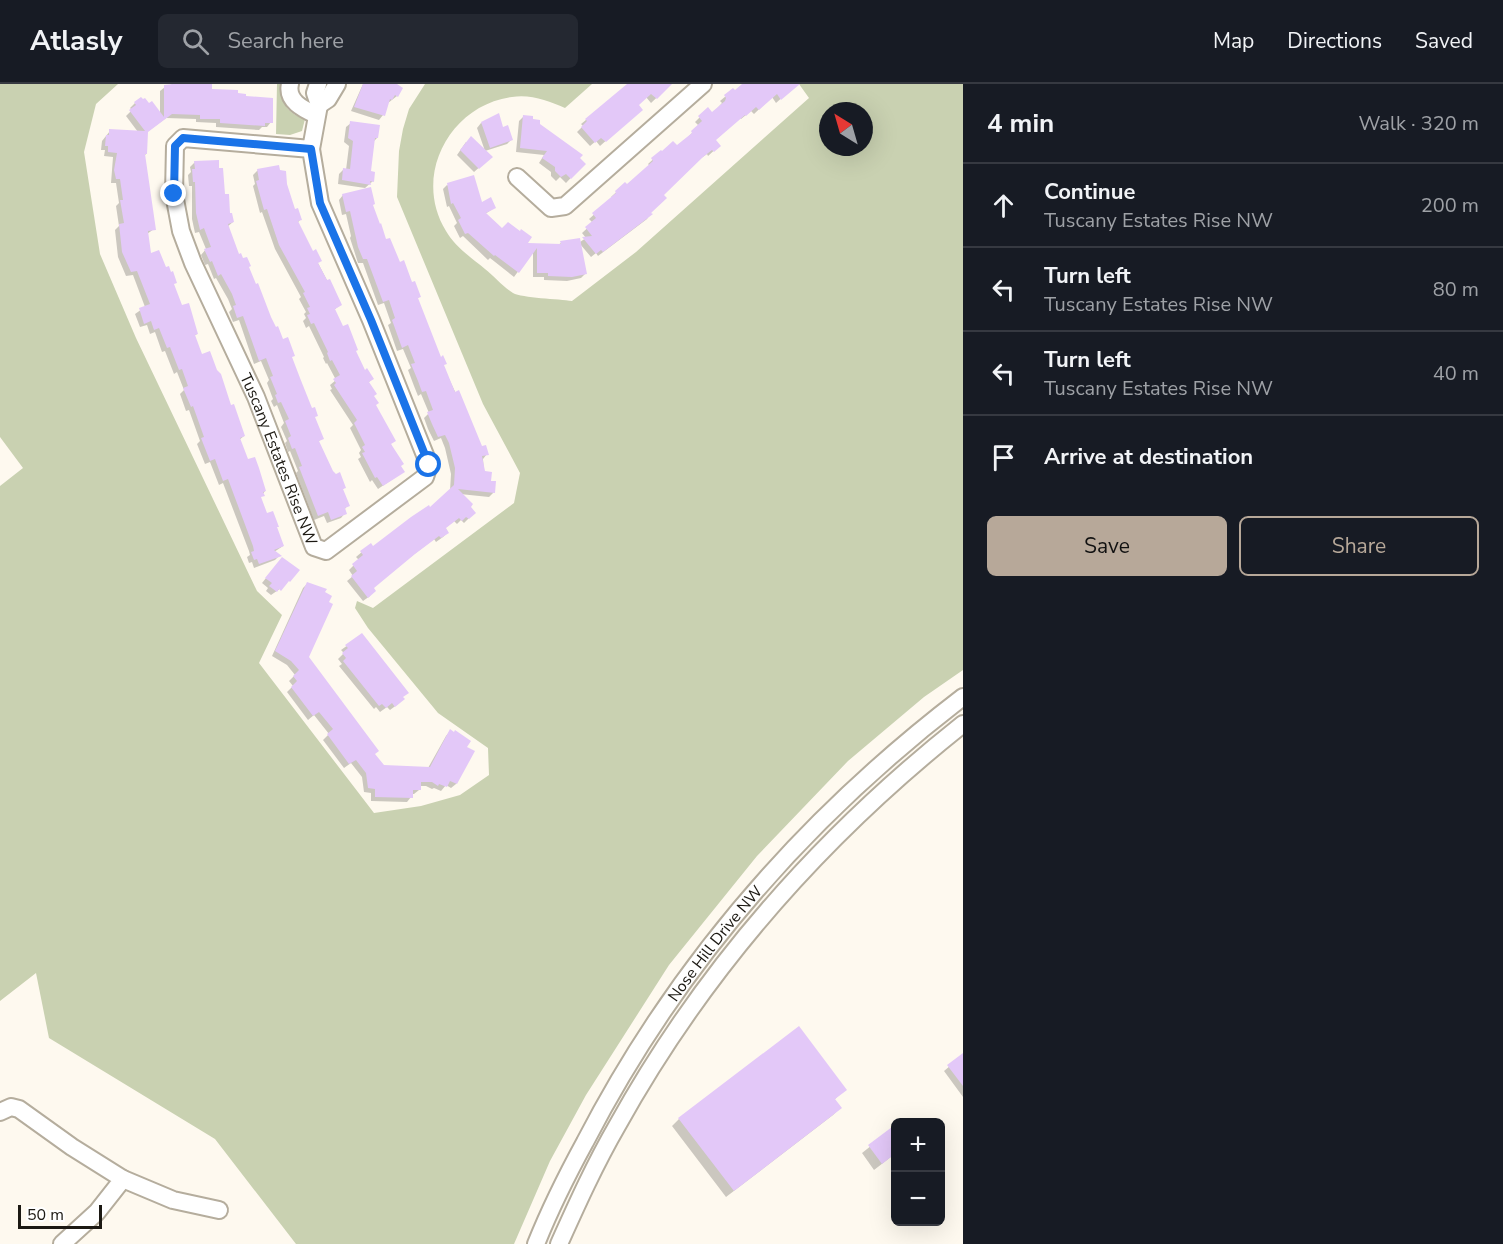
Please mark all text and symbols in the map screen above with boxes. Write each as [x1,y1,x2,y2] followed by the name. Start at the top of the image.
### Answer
[158,14,578,68] search box
[30,22,122,60] text: Atlasly
[179,25,212,58] icon: search
[227,26,344,56] text: Search here
[1213,27,1254,55] text: Map
[1287,27,1382,55] text: Directions
[1415,27,1473,55] text: Saved
[819,102,873,156] north arrow
[987,106,1054,141] text: 4 min
[1359,110,1479,137] text: Walk · 320 m
[1044,177,1135,207] text: Continue
[160,180,186,206] route end
[987,189,1020,222] icon: ahead
[1421,192,1479,219] text: 200 m
[1044,207,1273,234] text: Tuscany Estates Rise NW
[1044,261,1131,291] text: Turn left
[987,273,1020,306] icon: left
[1433,276,1479,303] text: 80 m
[1044,291,1273,318] text: Tuscany Estates Rise NW
[1044,345,1131,375] text: Turn left
[987,357,1020,390] icon: left
[1433,360,1479,387] text: 40 m
[234,370,322,549] street label: Tuscany Estates Rise NW
[1044,375,1273,402] text: Tuscany Estates Rise NW
[987,441,1020,474] icon: arrive
[1044,442,1253,472] text: Arrive at destination
[415,451,441,477] route start
[987,516,1227,576] button: Save
[1239,516,1479,576] button: Share
[663,881,768,1006] street label: Nose Hill Drive NW
[891,1118,945,1226] map controls
[891,1118,945,1172] button: +
[891,1172,945,1226] button: −
[18,1202,102,1230] scale bar
[27,1204,64,1226] text: 50 m

